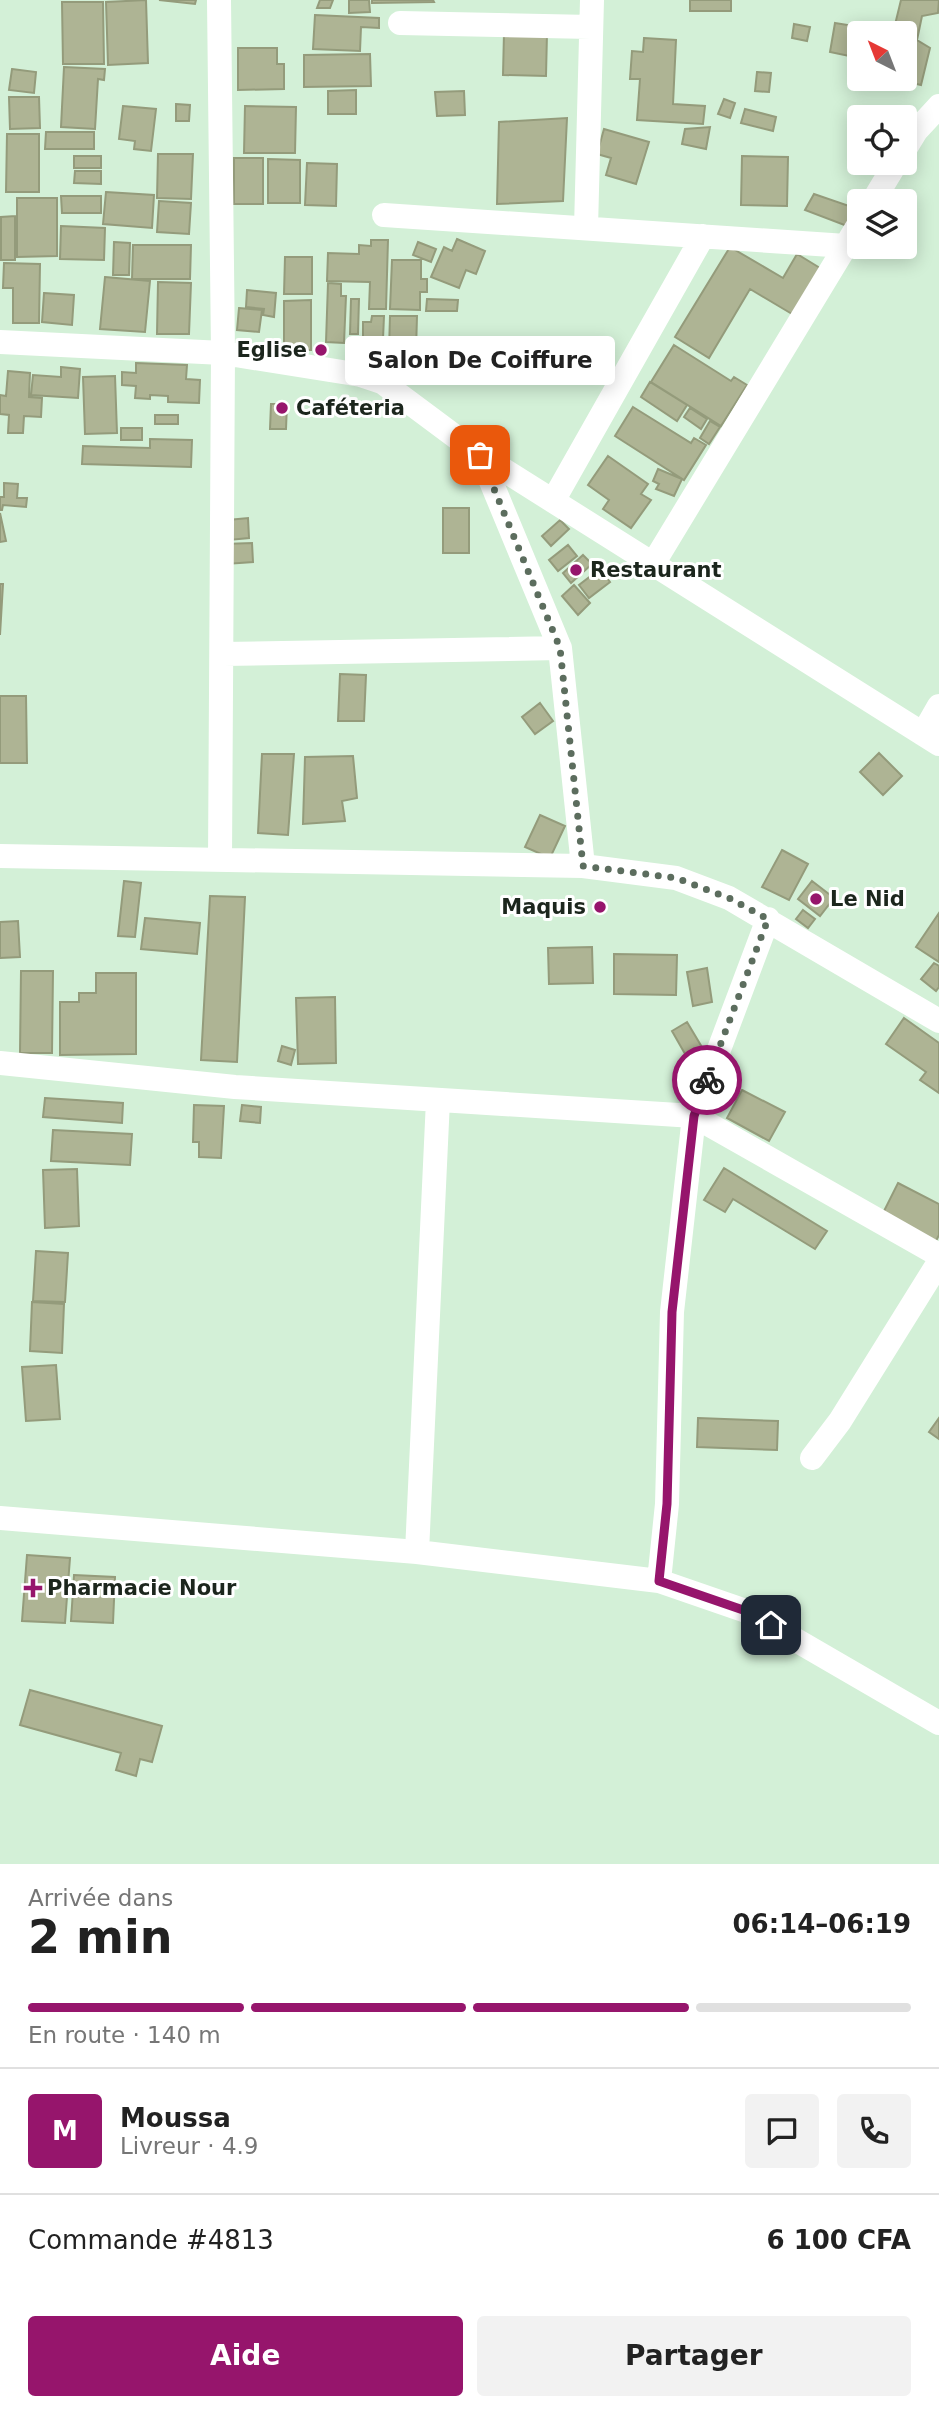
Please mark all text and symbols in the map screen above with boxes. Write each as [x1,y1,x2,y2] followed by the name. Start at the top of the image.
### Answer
[847,21,917,91] north arrow
[847,21,917,259] map controls
[847,105,917,175] button: locate
[847,189,917,259] button: layers
[345,336,615,385] callout: Salon De Coiffure
[236,338,307,362] place label: Eglise
[313,342,329,358] marker: Eglise
[367,347,593,373] text: Salon De Coiffure
[296,396,405,420] place label: Caféteria
[274,400,290,416] marker: Caféteria
[450,425,510,485] pin
[461,436,499,474] icon: bag
[590,558,722,582] place label: Restaurant
[568,562,584,578] marker: Restaurant
[830,887,905,911] place label: Le Nid
[808,891,824,907] marker: Le Nid
[501,895,586,919] place label: Maquis
[592,899,608,915] marker: Maquis
[672,1045,742,1115] courier
[688,1061,726,1099] icon: bike
[47,1576,237,1600] place label: Pharmacie Nour
[25,1580,41,1596] marker: Pharmacie Nour
[741,1595,801,1655] pin
[752,1606,790,1644] icon: home
[28,1885,173,1911] text: Arrivée dans
[732,1909,911,1939] text: 06:14–06:19
[28,1910,172,1964] text: 2 min
[28,2022,221,2048] text: En route · 140 m
[745,2094,819,2168] button: chat
[837,2094,911,2168] button: phone
[120,2103,231,2133] text: Moussa
[52,2116,78,2146] text: M
[120,2133,258,2159] text: Livreur · 4.9
[28,2225,274,2255] text: Commande #4813
[767,2225,911,2255] text: 6 100 CFA
[28,2316,463,2396] button: Aide
[477,2316,911,2396] button: Partager

